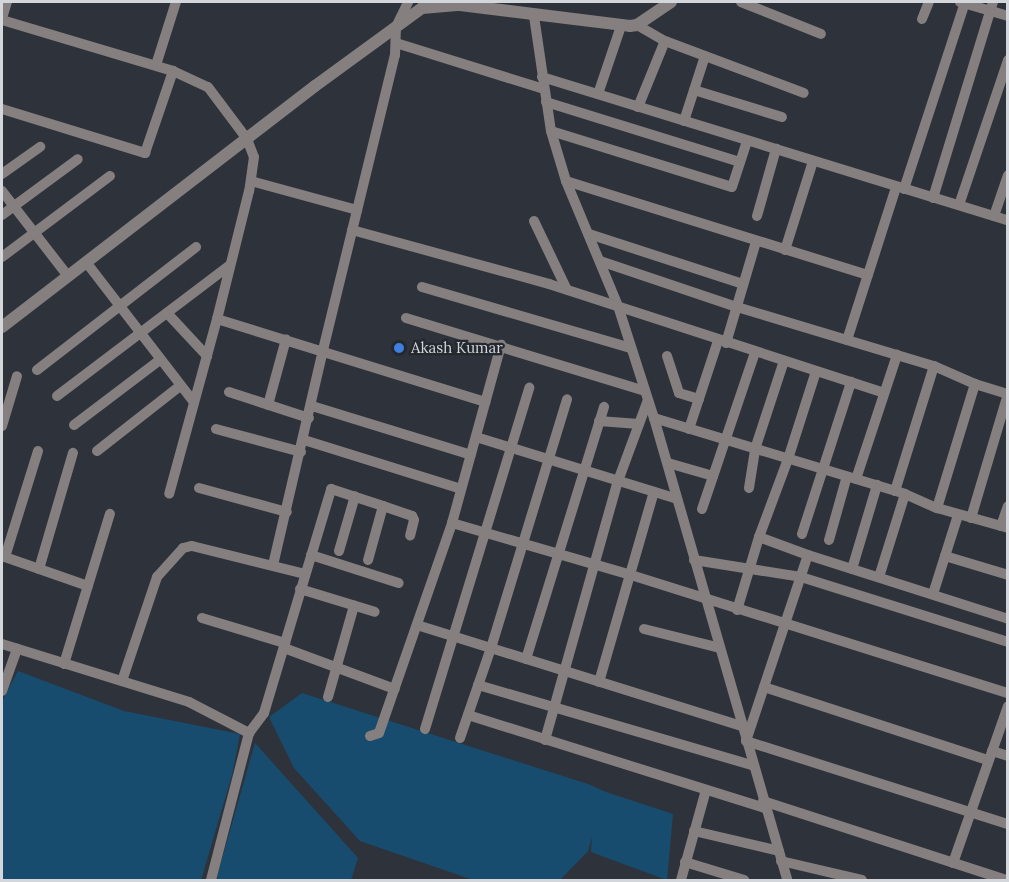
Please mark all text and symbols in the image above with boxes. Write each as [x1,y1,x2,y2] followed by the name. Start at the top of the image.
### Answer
[411,339,503,357] place label: Akash Kumar
[392,341,406,355] marker: Akash Kumar

